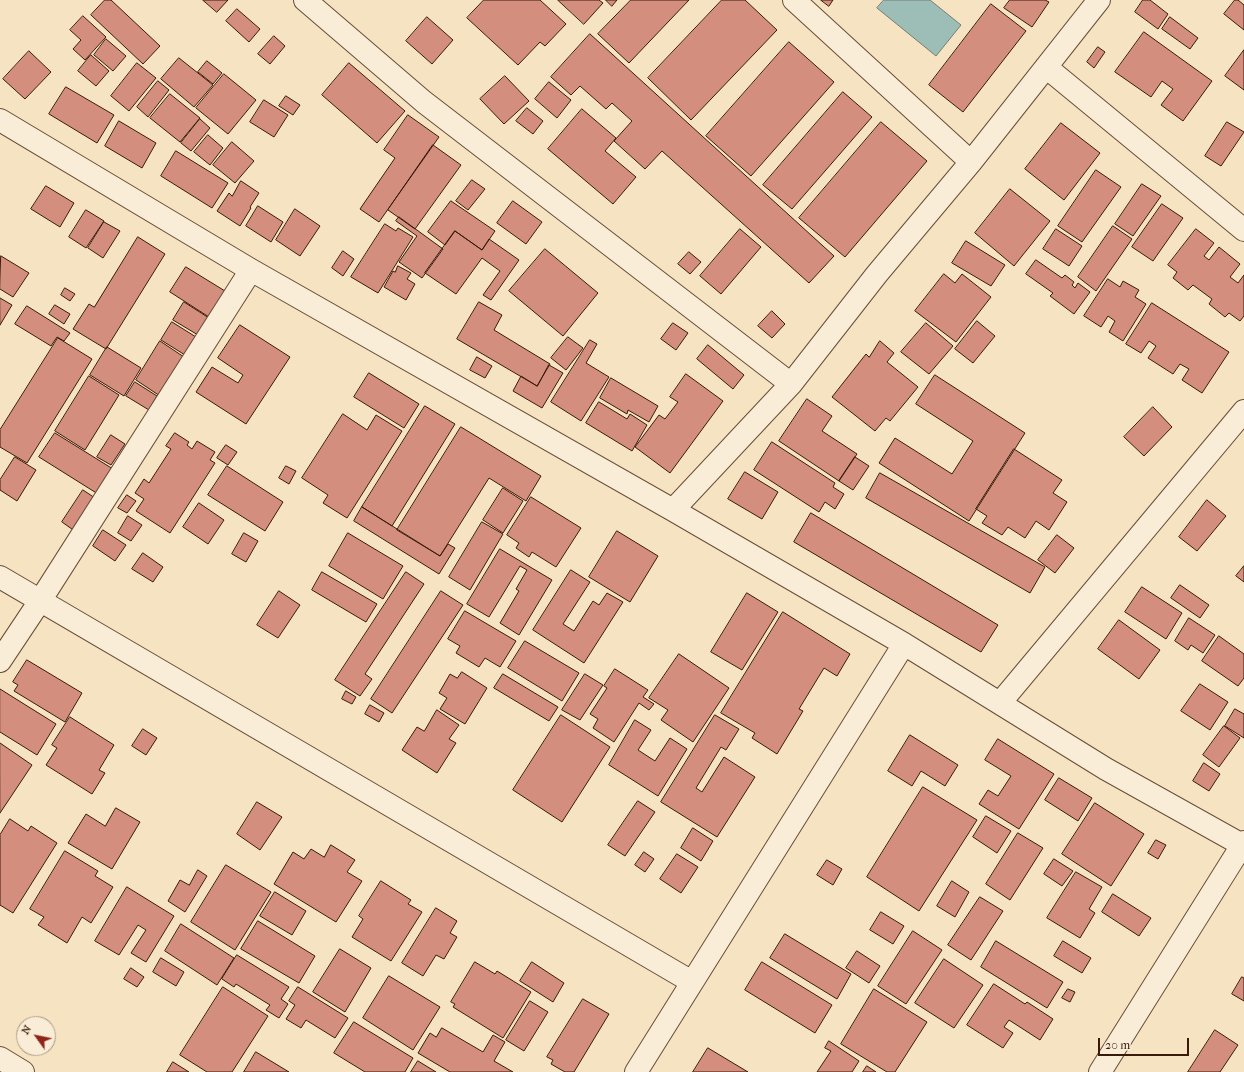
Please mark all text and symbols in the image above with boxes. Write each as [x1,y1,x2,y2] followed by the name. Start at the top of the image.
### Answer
[16,1016,56,1056] north arrow
[19,1023,34,1037] text: N
[1100,1030,1191,1056] scale bar
[1105,1038,1130,1052] text: 20 m

